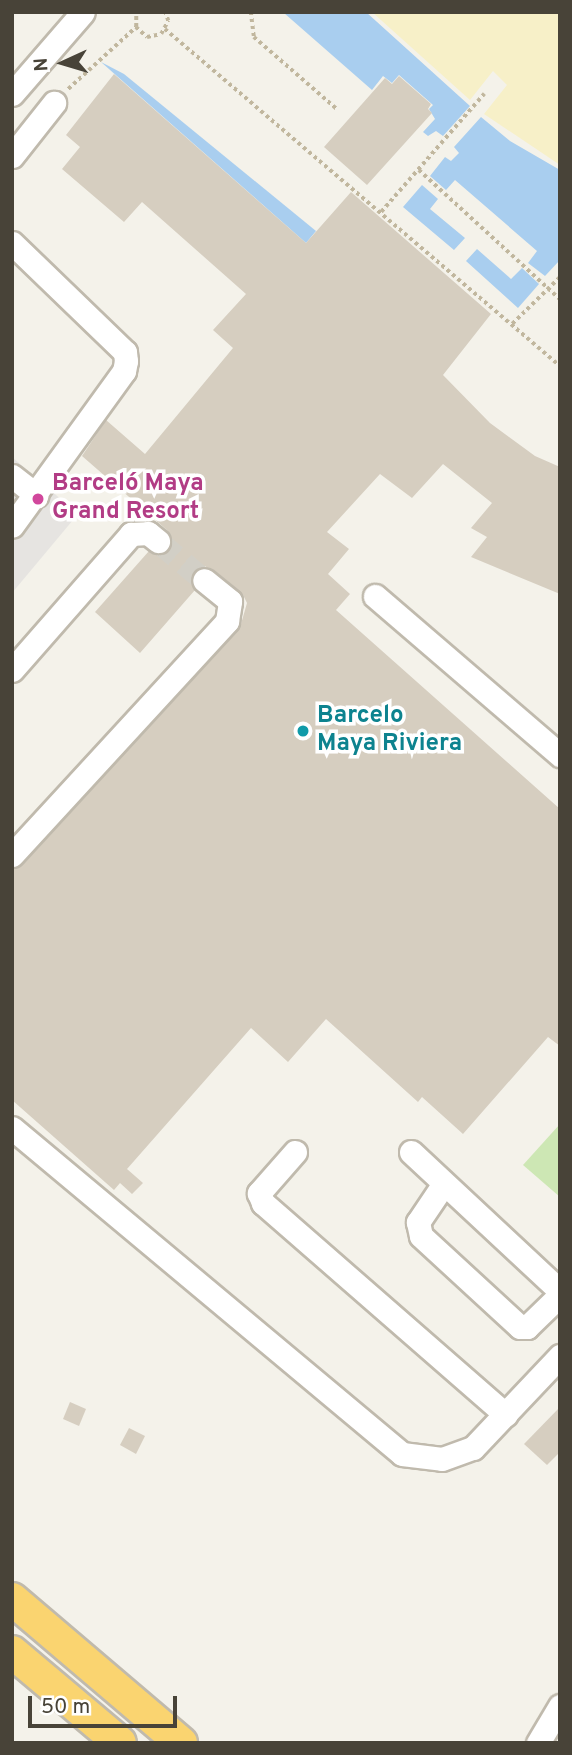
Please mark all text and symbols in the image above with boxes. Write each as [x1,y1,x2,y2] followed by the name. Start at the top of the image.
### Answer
[28,28,98,98] north arrow
[30,57,54,72] text: N
[52,471,204,527] place label: Barceló Maya Grand Resort
[30,491,46,507] marker: Barceló Maya Grand Resort
[317,703,462,759] place label: Barcelo Maya Riviera
[295,723,311,739] marker: Barcelo Maya Riviera
[32,1682,180,1726] scale bar
[41,1694,90,1721] text: 50 m

